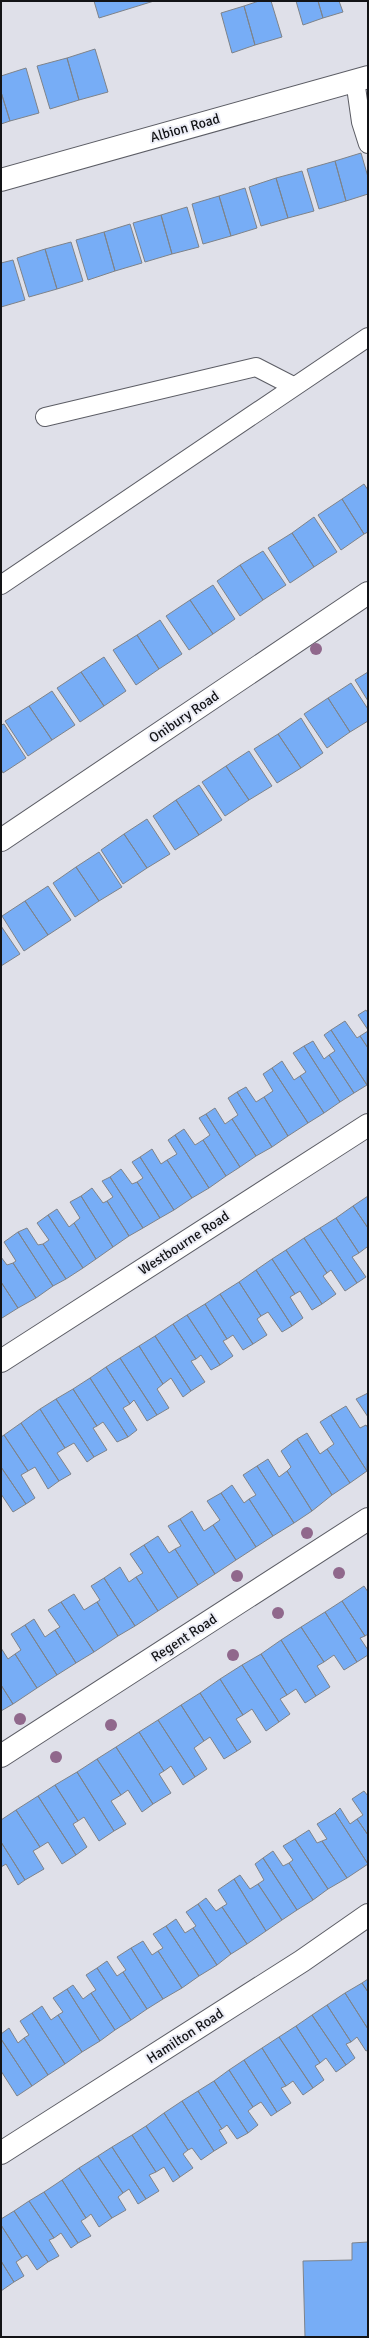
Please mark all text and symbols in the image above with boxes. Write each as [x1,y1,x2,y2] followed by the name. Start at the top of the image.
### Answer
[148,110,222,146] street label: Albion Road
[146,687,222,747] street label: Onibury Road
[136,1207,232,1279] street label: Westbourne Road
[148,1610,220,1666] street label: Regent Road
[143,2005,227,2067] street label: Hamilton Road

